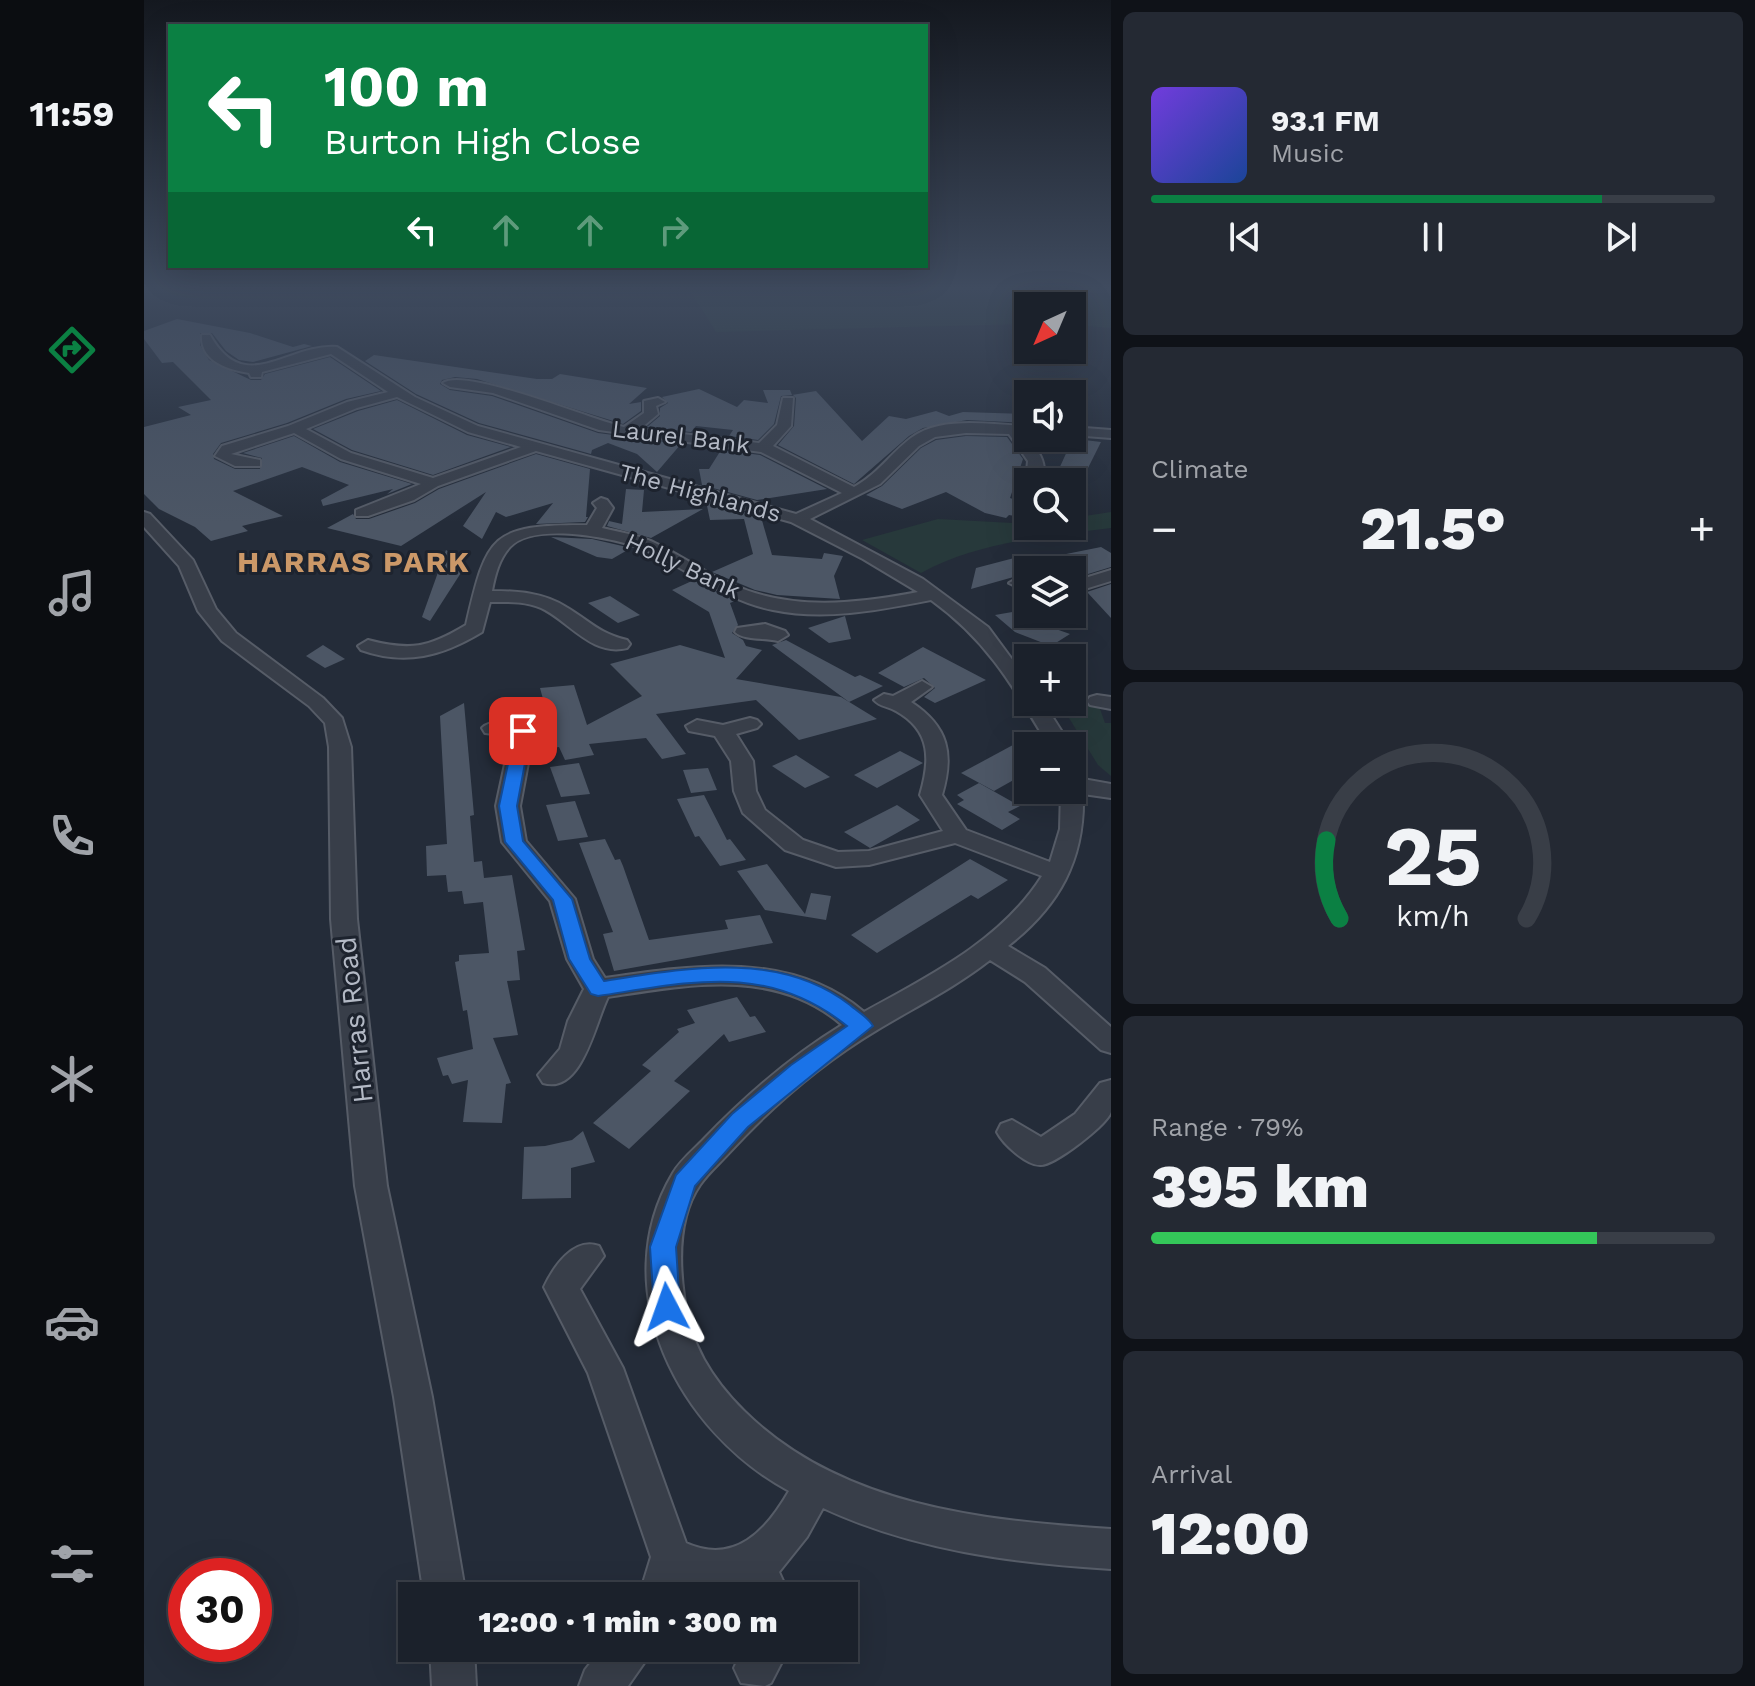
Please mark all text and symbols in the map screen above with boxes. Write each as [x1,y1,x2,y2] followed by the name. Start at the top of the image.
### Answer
[324,54,489,120] text: 100 m
[192,56,296,160] icon: left
[29,93,115,135] text: 11:59
[1271,103,1380,138] text: 93.1 FM
[324,121,641,163] text: Burton High Close
[1271,138,1344,168] text: Music
[400,208,444,252] icon: left
[484,208,528,252] icon: ahead
[568,208,612,252] icon: ahead
[652,208,696,252] icon: right
[1223,215,1267,259] icon: previous
[1411,215,1455,259] icon: pause
[1599,215,1643,259] icon: next
[1014,292,1086,364] north arrow
[1014,292,1086,804] map controls
[44,322,100,378] icon: directions
[1014,380,1086,452] button: sound
[611,415,752,459] street label: Laurel Bank
[1151,454,1249,484] text: Climate
[616,458,784,528] street label: The Highlands
[1014,468,1086,540] button: search
[1360,493,1506,564] text: 21.5°
[1151,503,1178,555] text: −
[1688,503,1715,555] text: +
[621,527,745,605] street label: Holly Bank
[237,544,471,579] district label: HARRAS PARK
[1014,556,1086,628] button: layers
[44,565,100,621] icon: music
[1014,644,1086,716] button: +
[489,697,557,765] pin
[501,709,545,753] icon: arrive
[1014,732,1086,804] button: −
[44,808,100,864] icon: phone
[1384,808,1482,905] text: 25
[1396,899,1470,933] text: km/h
[329,935,380,1105] street label: Harras Road
[44,1051,100,1107] icon: climate
[1151,1112,1303,1142] text: Range · 79%
[1151,1151,1369,1222] text: 395 km
[625,1265,709,1349] position arrow
[44,1294,100,1350] icon: car
[1151,1459,1232,1489] text: Arrival
[1151,1498,1310,1569] text: 12:00
[44,1536,100,1592] icon: filters
[168,1558,272,1662] speed limit sign: 30
[478,1604,778,1639] text: 12:00 · 1 min · 300 m

